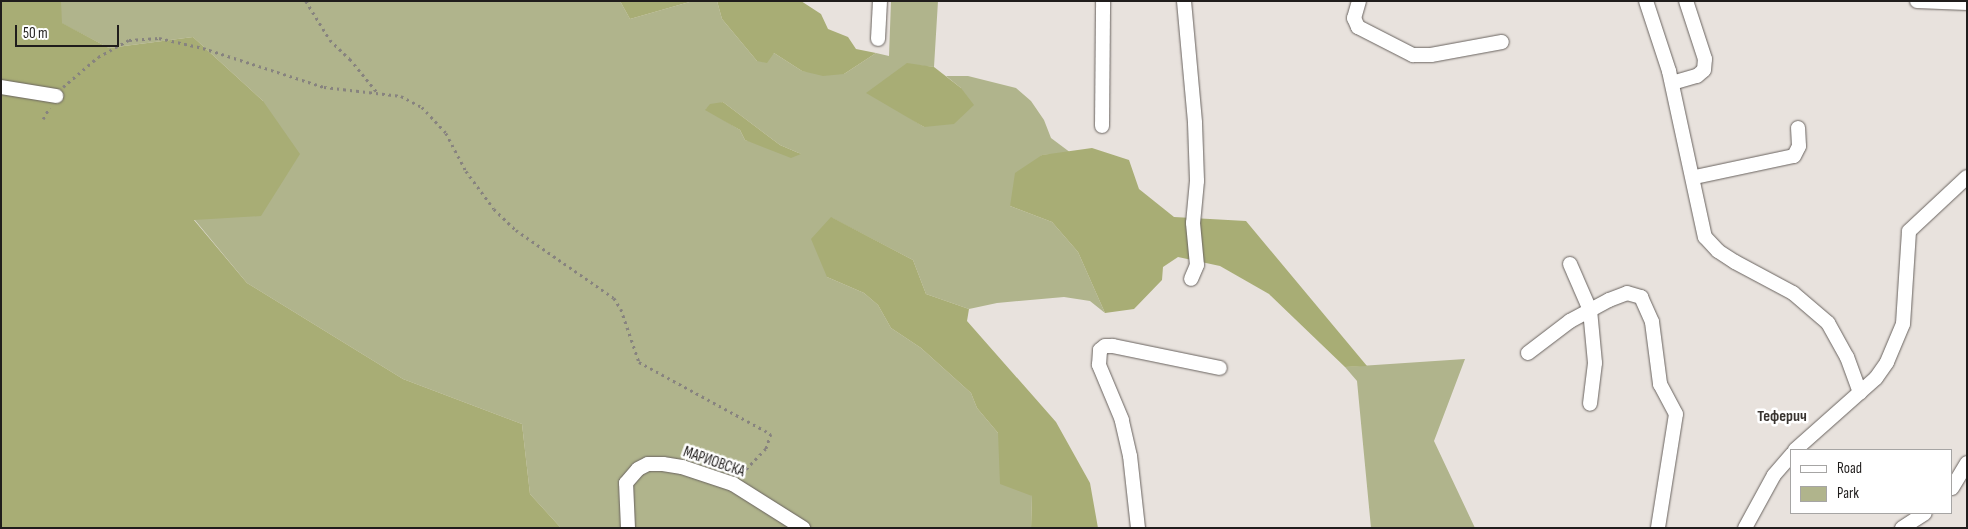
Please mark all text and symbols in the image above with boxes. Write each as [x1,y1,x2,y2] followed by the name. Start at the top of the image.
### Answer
[18,15,121,47] scale bar
[23,24,48,43] text: 50 m
[1757,407,1807,427] district label: Теферич
[681,443,747,481] street label: МАРИОВСКА
[1790,449,1953,514] legend
[1837,459,1862,478] text: Road
[1837,484,1859,503] text: Park

